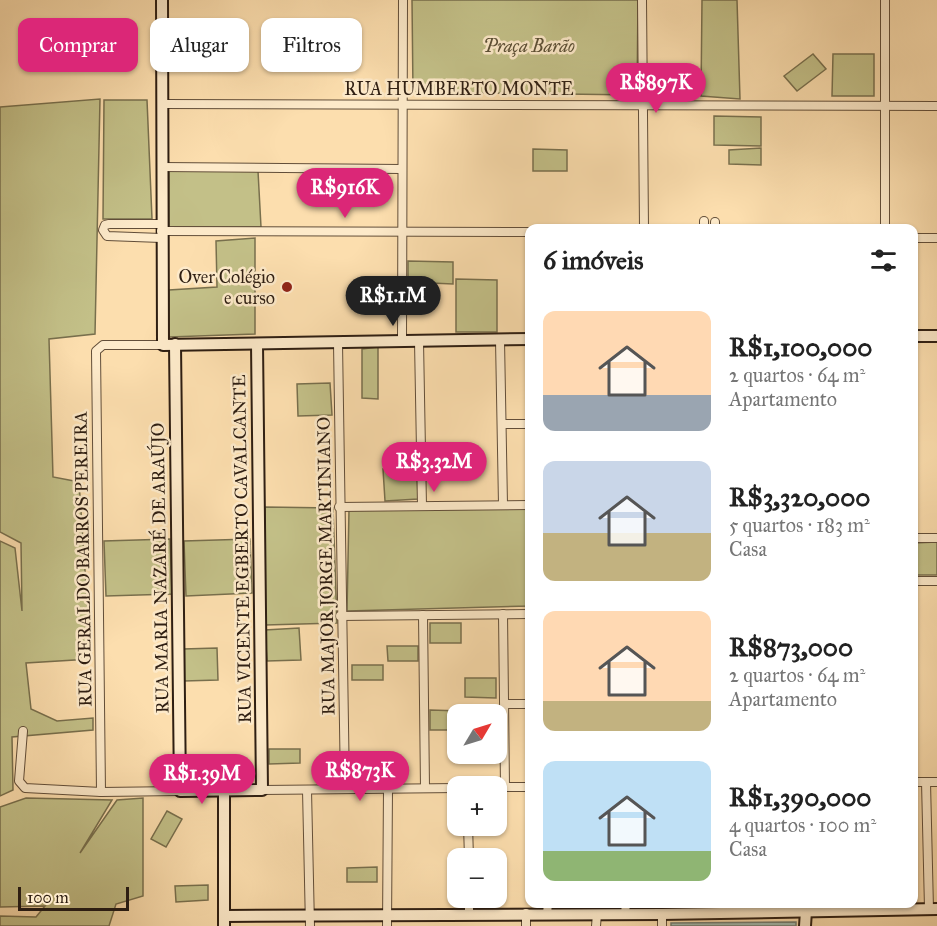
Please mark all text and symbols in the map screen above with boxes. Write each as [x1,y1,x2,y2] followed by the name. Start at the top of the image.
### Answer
[18,18,138,72] chip: Comprar
[150,18,249,72] chip: Alugar
[261,18,362,72] chip: Filtros
[483,35,575,57] park label: Praça Barão
[607,63,705,114] pin: R$897K
[620,70,692,94] text: R$897K
[344,78,574,100] street label: RUA HUMBERTO MONTE
[296,168,394,219] pin: R$916K
[311,175,379,199] text: R$916K
[543,244,644,276] text: 6 imóveis
[867,244,900,277] icon: filters
[179,266,275,309] place label: Over Colégio e curso
[344,276,442,327] pin: R$1.1M
[280,280,294,294] marker: Over Colégio e curso
[360,283,426,307] text: R$1.1M
[729,331,872,363] text: R$1,100,000
[591,335,663,407] icon: home
[729,363,865,387] text: 2 quartos · 64 m²
[228,374,256,724] street label: RUA VICENTE EGBERTO CAVALCANTE
[729,387,837,411] text: Apartamento
[69,411,97,707] street label: RUA GERALDO BARROS PEREIRA
[312,416,341,716] street label: RUA MAJOR JORGE MARTINIANO
[144,423,175,714] street label: RUA MARIA NAZARÉ DE ARAÚJO
[379,442,489,493] pin: R$3.32M
[396,449,472,473] text: R$3.32M
[729,481,870,513] text: R$3,320,000
[591,485,663,557] icon: home
[729,513,870,537] text: 5 quartos · 183 m²
[729,537,767,561] text: Casa
[729,631,853,663] text: R$873,000
[591,635,663,707] icon: home
[729,663,865,687] text: 2 quartos · 64 m²
[729,687,837,711] text: Apartamento
[447,704,507,764] north arrow
[447,704,507,908] map controls
[311,751,409,802] pin: R$873K
[147,754,257,805] pin: R$1.39M
[325,758,395,782] text: R$873K
[163,761,241,785] text: R$1.39M
[447,776,507,836] button: +
[729,781,872,813] text: R$1,390,000
[591,785,663,857] icon: home
[729,813,876,837] text: 4 quartos · 100 m²
[729,837,767,861] text: Casa
[447,848,507,908] button: −
[18,884,129,912] scale bar
[27,888,69,907] text: 100 m

